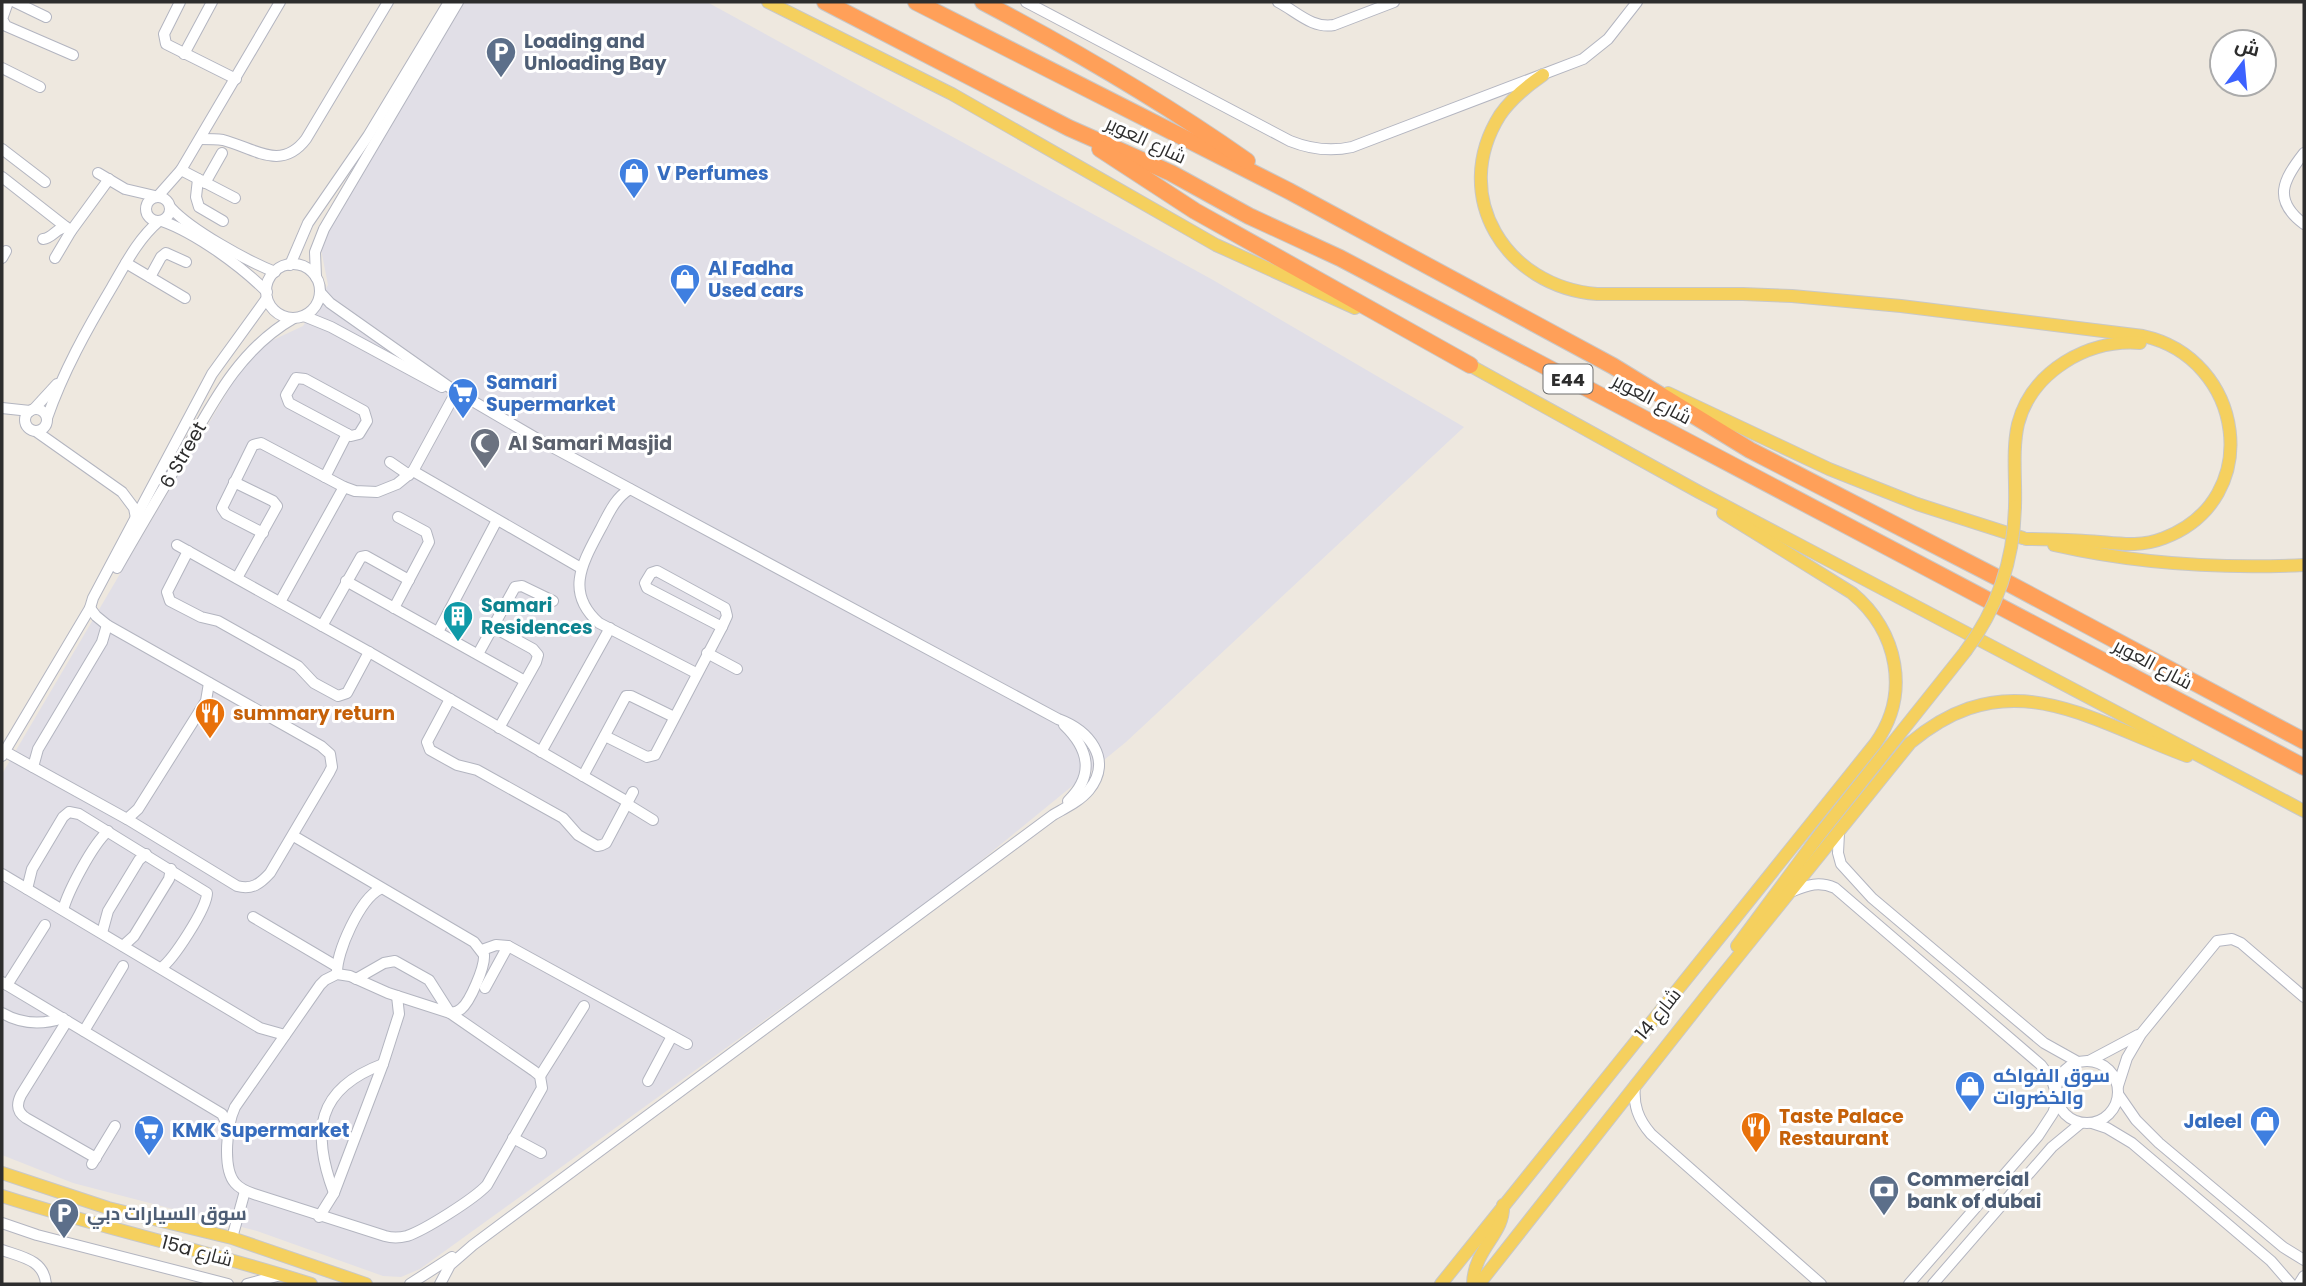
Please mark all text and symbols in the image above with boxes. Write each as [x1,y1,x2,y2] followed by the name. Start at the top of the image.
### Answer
[524,28,667,77] place label: Loading and Unloading Bay
[2208,28,2278,98] north arrow
[2232,31,2263,63] text: ش
[484,35,518,79] parking icon: Loading and Unloading Bay
[1100,109,1191,170] street label: شارع العوير
[617,156,651,200] shop icon: V Perfumes
[657,160,769,187] place label: V Perfumes
[708,255,804,304] place label: Al Fadha Used cars
[668,262,702,306] shop icon: Al Fadha Used cars
[1544,365,1592,394] road number: E44
[1607,366,1696,431] street label: شارع العوير
[486,369,616,418] place label: Samari Supermarket
[446,376,480,420] supermarket icon: Samari Supermarket
[153,417,213,493] street label: 6 Street
[468,426,502,470] mosque icon: Al Samari Masjid
[508,430,672,457] place label: Al Samari Masjid
[481,592,593,641] place label: Samari Residences
[441,599,475,643] building icon: Samari Residences
[2108,631,2197,696] street label: شارع العوير
[193,696,227,740] restaurant icon: summary return
[233,700,395,727] place label: summary return
[1629,982,1687,1046] street label: شارع 14
[1993,1062,2110,1111] place label: سوق الفواكه والخضروات
[1953,1069,1987,1113] shop icon: سوق الفواكه والخضروات
[1779,1103,1904,1152] place label: Taste Palace Restaurant
[2248,1104,2282,1148] shop icon: Jaleel
[2183,1108,2242,1135] place label: Jaleel
[1739,1110,1773,1154] restaurant icon: Taste Palace Restaurant
[132,1113,166,1157] supermarket icon: KMK Supermarket
[172,1117,350,1144] place label: KMK Supermarket
[1907,1166,2041,1215] place label: Commercial bank of dubai
[1867,1173,1901,1217] bank icon: Commercial bank of dubai
[47,1196,81,1240] parking icon: سوق السيارات دبي
[87,1200,247,1229] place label: سوق السيارات دبي
[158,1229,236,1273] street label: 15a شارع

